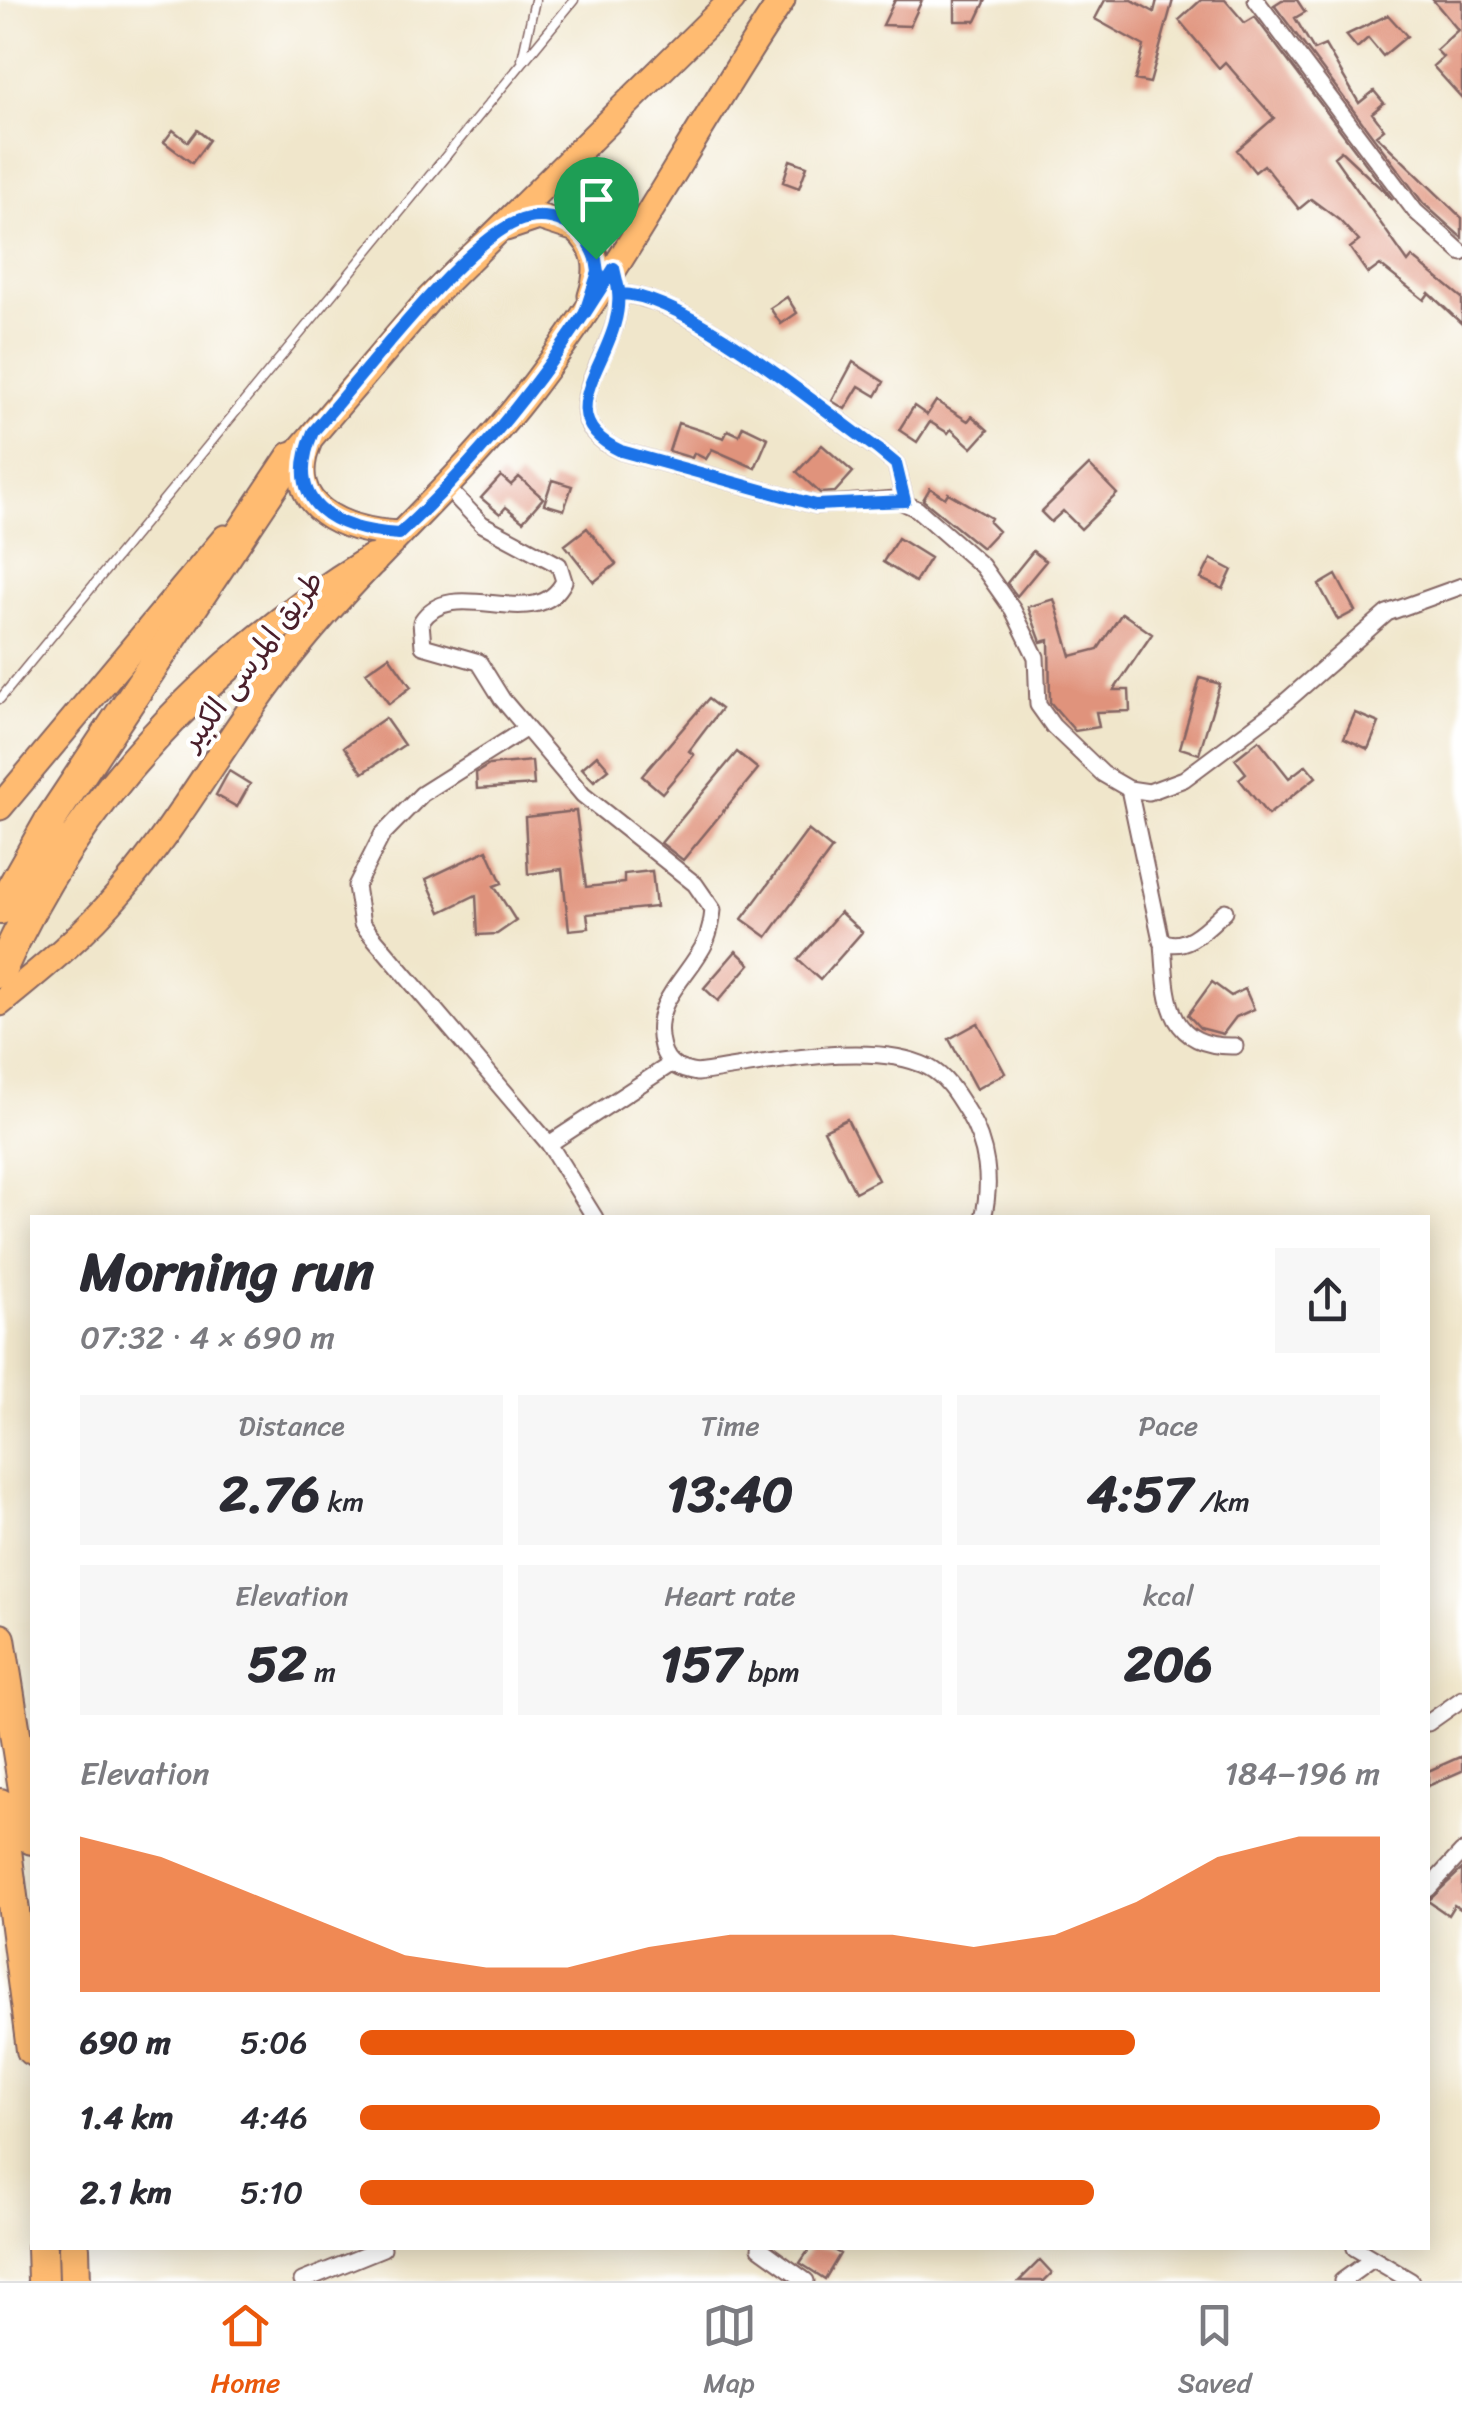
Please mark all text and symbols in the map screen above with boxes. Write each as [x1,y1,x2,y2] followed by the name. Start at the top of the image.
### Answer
[554,157,639,260] pin
[569,172,624,227] icon: arrive
[164,558,338,765] street label: طريق المرسى الكبير
[80,1223,374,1320] text: Morning run
[1275,1248,1380,1353] button: share
[80,1309,335,1366] text: 07:32 · 4 × 690 m
[239,1401,345,1450] text: Distance
[700,1401,760,1450] text: Time
[1139,1401,1198,1450] text: Pace
[219,1450,320,1539] text: 2.76
[667,1450,793,1539] text: 13:40
[1087,1450,1192,1539] text: 4:57
[320,1477,364,1526] text: km
[1192,1477,1250,1526] text: /km
[235,1571,348,1620] text: Elevation
[664,1571,796,1620] text: Heart rate
[1143,1571,1194,1620] text: kcal
[248,1620,307,1709] text: 52
[660,1620,741,1709] text: 157
[1124,1620,1213,1709] text: 206
[307,1647,336,1696] text: m
[741,1647,800,1696] text: bpm
[80,1745,210,1802] text: Elevation
[1224,1745,1380,1802] text: 184–196 m
[80,2014,171,2071] text: 690 m
[240,2014,308,2071] text: 5:06
[80,2089,173,2146] text: 1.4 km
[240,2089,308,2146] text: 4:46
[80,2164,172,2221] text: 2.1 km
[240,2164,303,2221] text: 5:10
[211,2298,280,2407] tab: Home
[702,2298,757,2407] tab: Map
[1178,2298,1251,2407] tab: Saved

